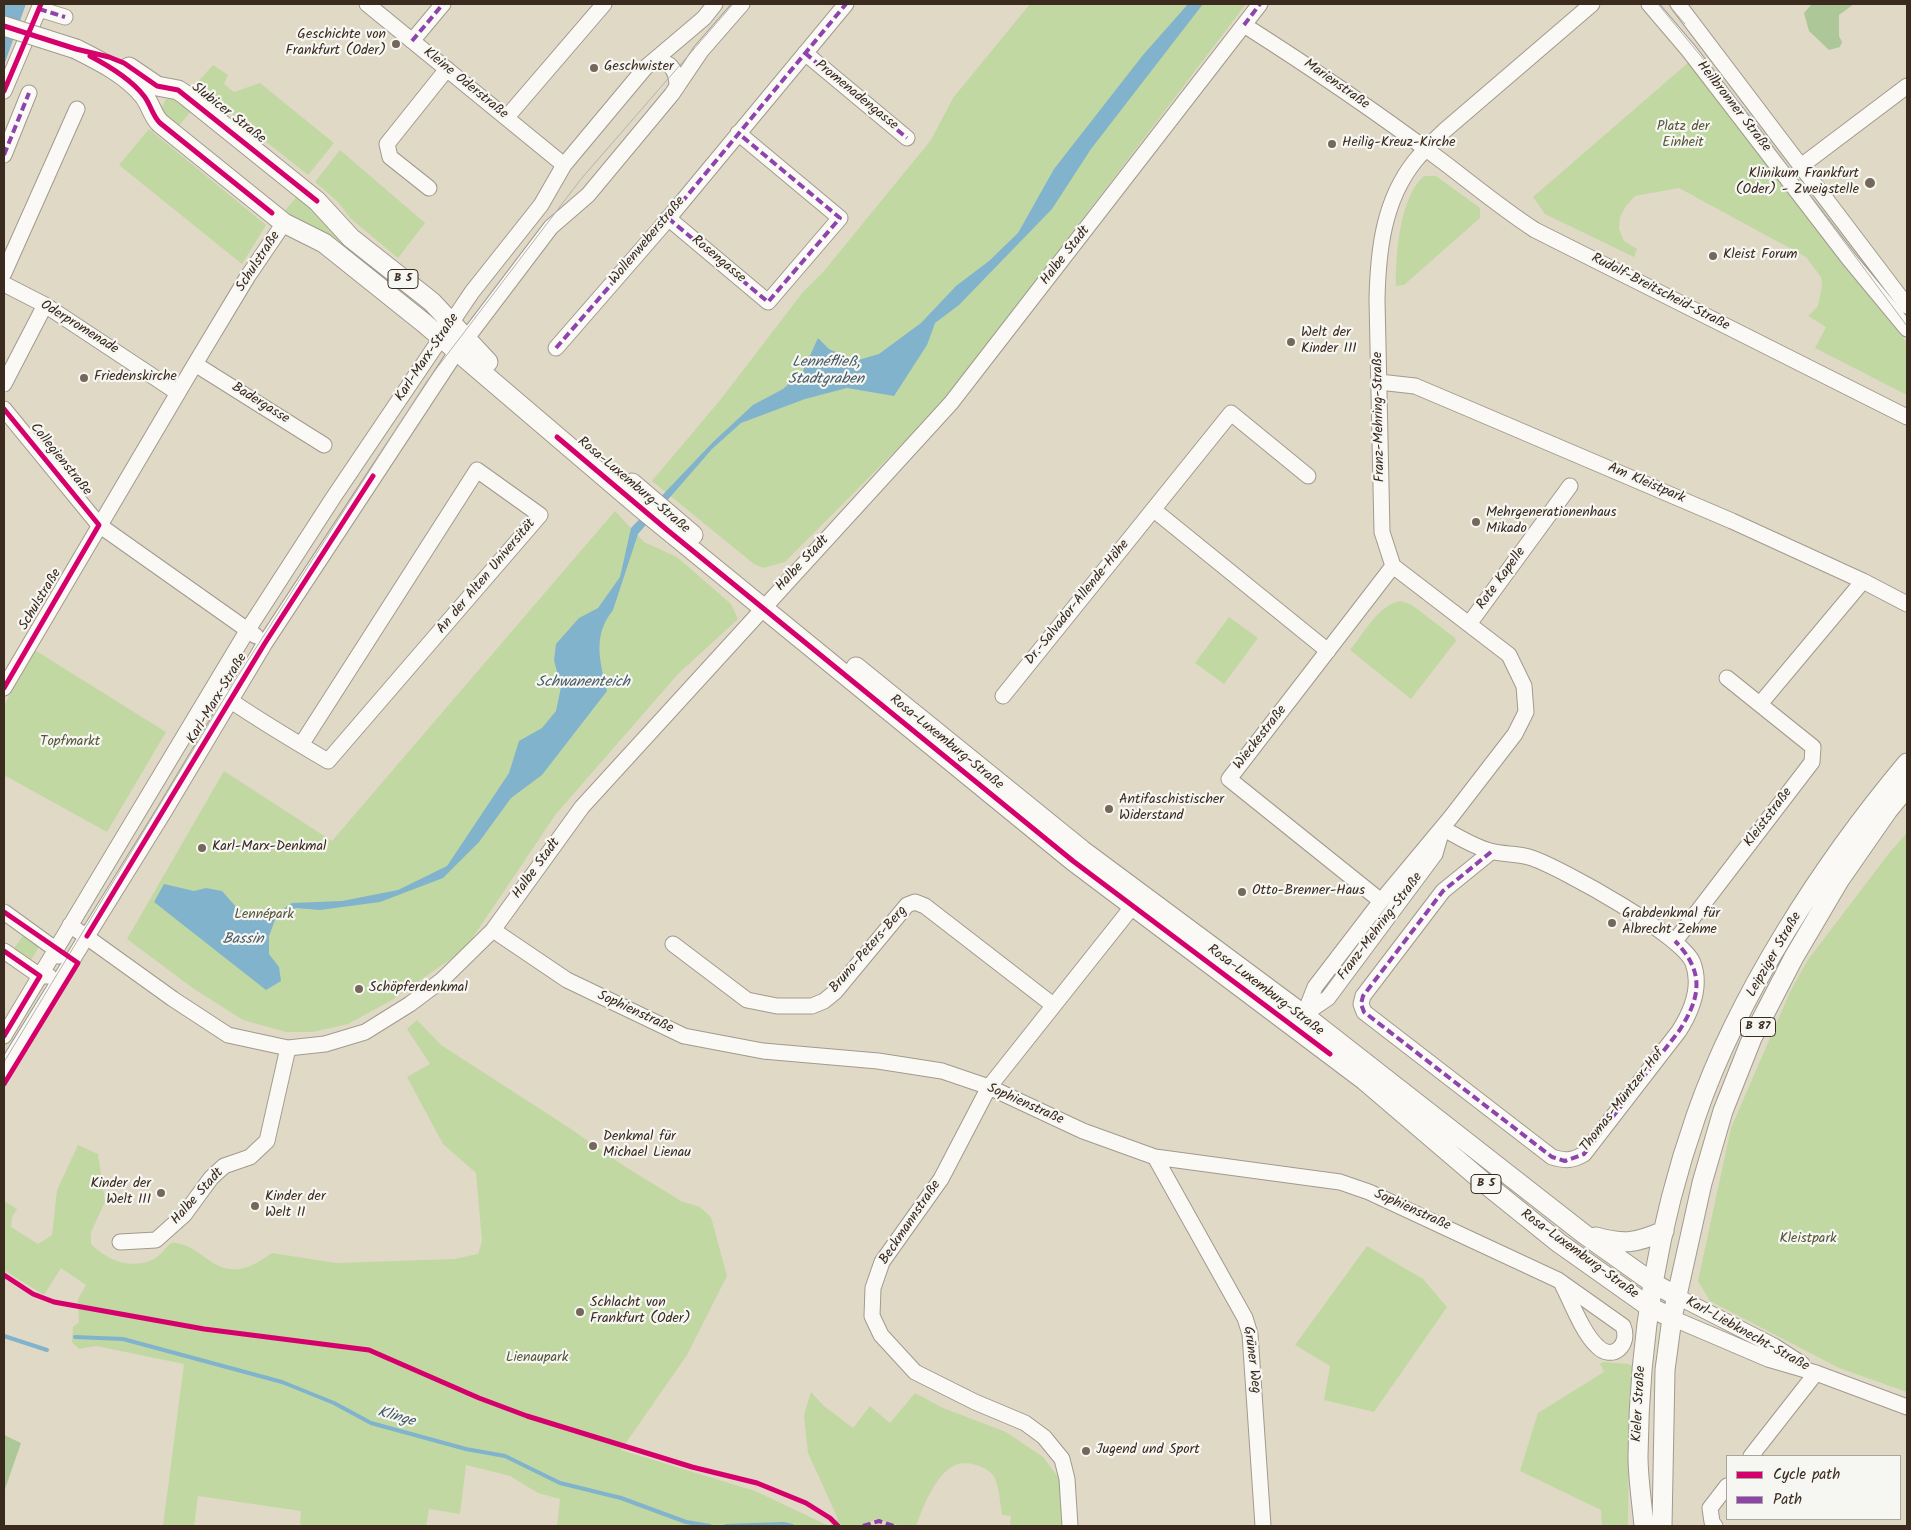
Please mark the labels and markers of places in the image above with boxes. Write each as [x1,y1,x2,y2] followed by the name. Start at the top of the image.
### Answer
[285,28,386,60] place label: Geschichte von Frankfurt (Oder)
[390,38,402,50] marker: Geschichte von Frankfurt (Oder)
[604,60,674,76] place label: Geschwister
[588,62,600,74] marker: Geschwister
[1342,136,1456,152] place label: Heilig-Kreuz-Kirche
[1326,138,1338,150] marker: Heilig-Kreuz-Kirche
[1736,167,1859,200] place label: Klinikum Frankfurt (Oder) - Zweigstelle
[1863,176,1877,190] marker: Klinikum Frankfurt (Oder) - Zweigstelle
[1723,248,1798,264] place label: Kleist Forum
[1707,250,1719,262] marker: Kleist Forum
[1301,326,1357,358] place label: Welt der Kinder III
[1285,336,1297,348] marker: Welt der Kinder III
[94,370,177,386] place label: Friedenskirche
[78,372,90,384] marker: Friedenskirche
[1486,506,1616,538] place label: Mehrgenerationenhaus Mikado
[1470,516,1482,528] marker: Mehrgenerationenhaus Mikado
[1119,793,1224,826] place label: Antifaschistischer Widerstand
[1103,803,1115,815] marker: Antifaschistischer Widerstand
[212,840,326,856] place label: Karl-Marx-Denkmal
[196,842,208,854] marker: Karl-Marx-Denkmal
[1252,884,1365,900] place label: Otto-Brenner-Haus
[1236,886,1248,898] marker: Otto-Brenner-Haus
[1622,907,1720,940] place label: Grabdenkmal für Albrecht Zehme
[1606,917,1618,929] marker: Grabdenkmal für Albrecht Zehme
[369,981,468,997] place label: Schöpferdenkmal
[353,983,365,995] marker: Schöpferdenkmal
[603,1130,691,1162] place label: Denkmal für Michael Lienau
[587,1140,599,1152] marker: Denkmal für Michael Lienau
[90,1177,151,1210] place label: Kinder der Welt III
[155,1187,167,1199] marker: Kinder der Welt III
[265,1190,326,1222] place label: Kinder der Welt II
[249,1200,261,1212] marker: Kinder der Welt II
[590,1296,691,1328] place label: Schlacht von Frankfurt (Oder)
[574,1306,586,1318] marker: Schlacht von Frankfurt (Oder)
[1096,1443,1200,1459] place label: Jugend und Sport
[1080,1445,1092,1457] marker: Jugend und Sport

